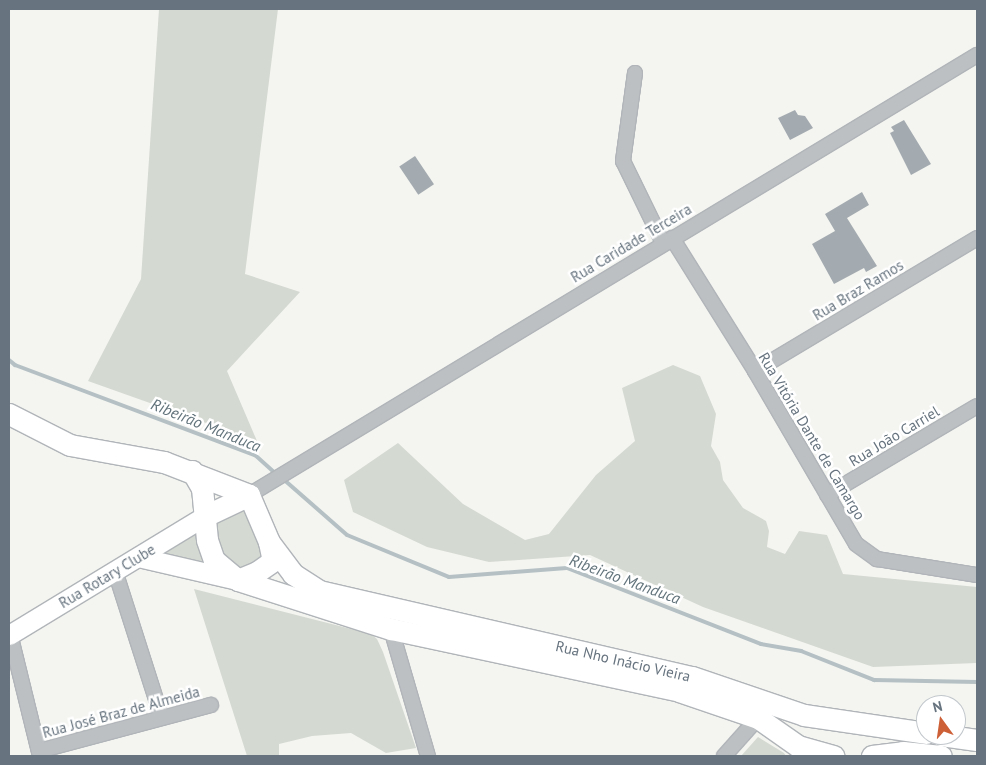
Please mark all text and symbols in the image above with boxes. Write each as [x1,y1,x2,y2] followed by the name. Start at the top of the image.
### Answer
[567,200,695,286] street label: Rua Caridade Terceira
[809,256,907,324] street label: Rua Braz Ramos
[755,349,869,523] street label: Rua Vitória Dante de Camargo
[148,394,264,456] water label: Ribeirão Manduca
[846,402,942,470] street label: Rua João Carriel
[55,540,159,612] street label: Rua Rotary Clube
[567,550,683,608] water label: Ribeirão Manduca
[554,637,692,685] street label: Rua Nho Inácio Vieira
[40,682,202,742] street label: Rua José Braz de Almeida
[916,695,966,745] north arrow
[931,697,944,716] text: N

